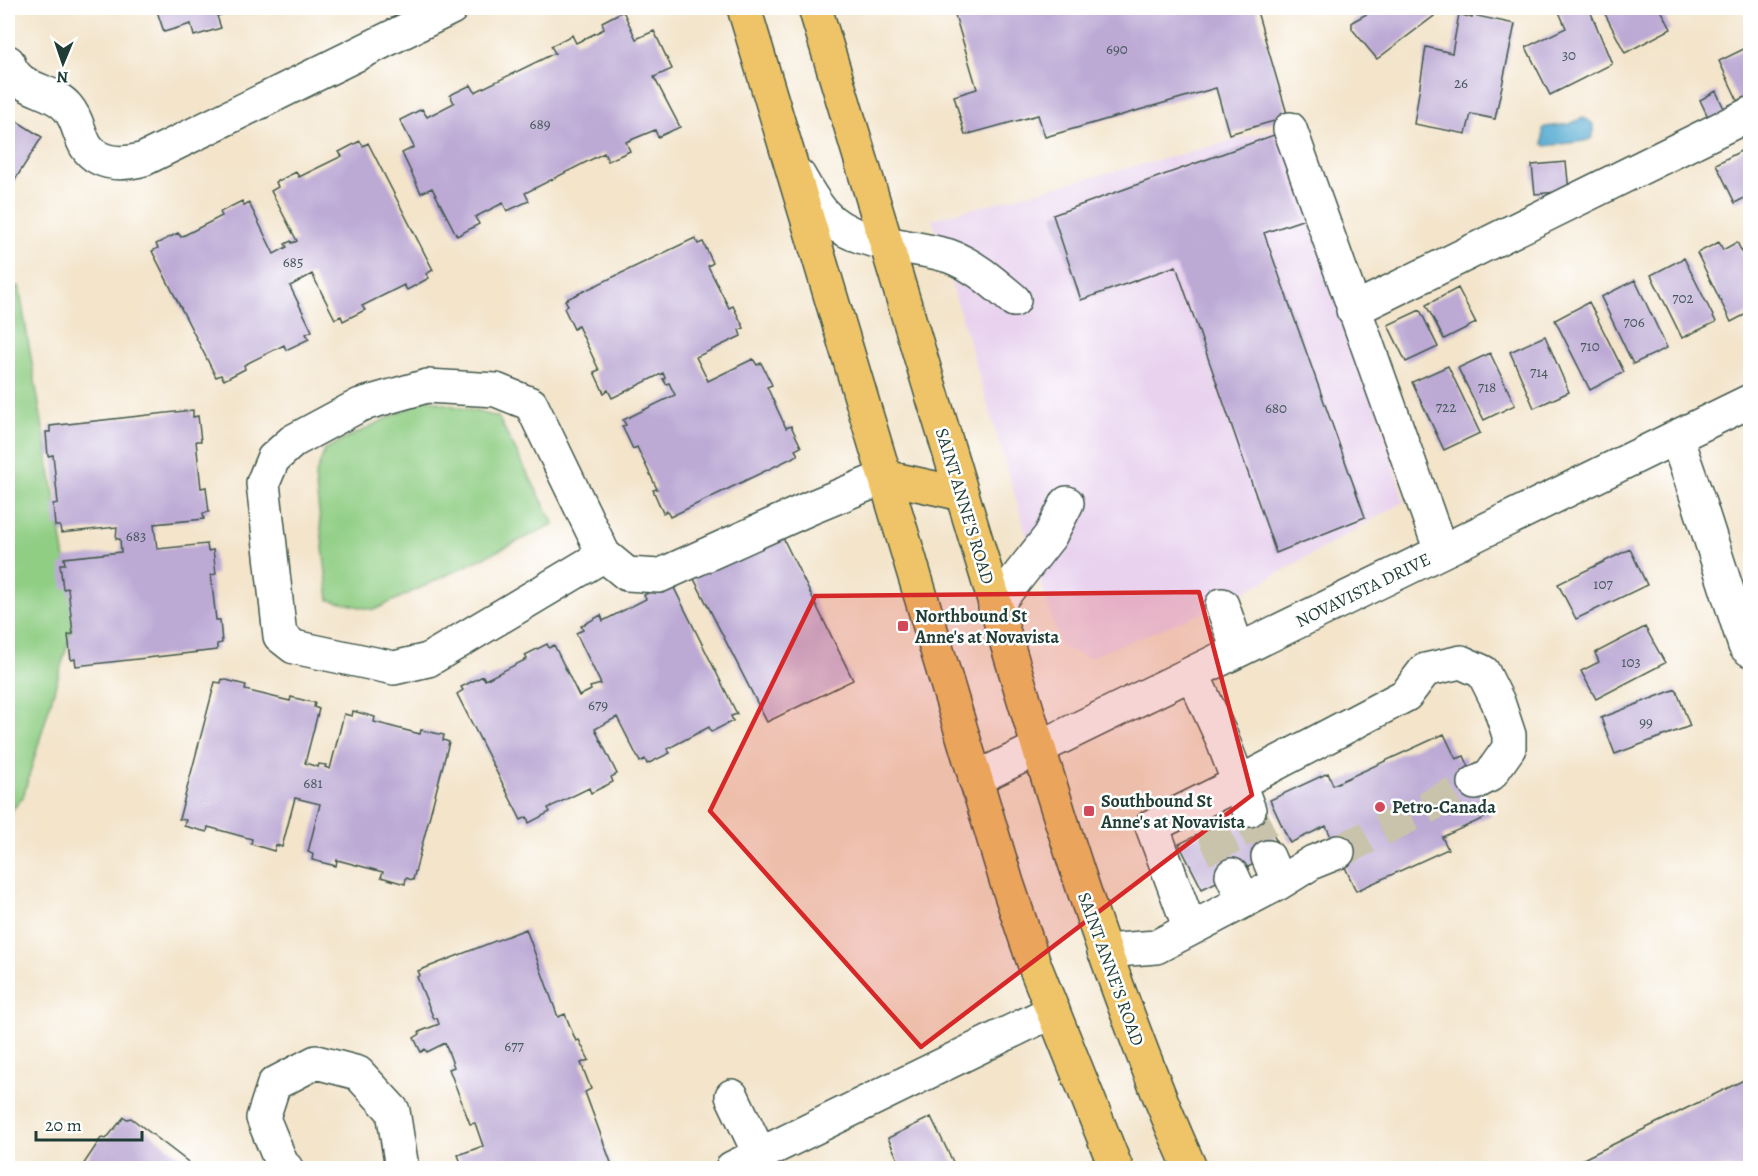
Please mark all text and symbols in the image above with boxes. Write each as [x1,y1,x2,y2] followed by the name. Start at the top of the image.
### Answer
[33,33,93,93] north arrow
[1106,39,1128,59] house number: 690
[1562,45,1576,65] house number: 30
[56,66,69,88] text: N
[1454,73,1468,93] house number: 26
[529,114,551,134] house number: 689
[283,252,303,272] house number: 685
[1672,288,1694,308] house number: 702
[1623,312,1645,332] house number: 706
[1580,336,1600,356] house number: 710
[1530,362,1548,382] house number: 714
[1478,377,1496,397] house number: 718
[1436,397,1456,417] house number: 722
[1265,398,1287,418] house number: 680
[930,425,1000,587] street label: SAINT ANNE'S ROAD
[126,526,146,546] house number: 683
[1292,547,1434,633] street label: NOVAVISTA DRIVE
[1593,574,1613,594] house number: 107
[914,604,1060,649] place label: Northbound St Anne's at Novavista
[896,619,910,633] marker: Northbound St Anne's at Novavista
[1621,652,1641,672] house number: 103
[588,695,608,715] house number: 679
[1639,712,1653,732] house number: 99
[303,773,323,793] house number: 681
[1100,789,1246,834] place label: Southbound St Anne's at Novavista
[1392,795,1496,819] place label: Petro-Canada
[1373,800,1387,814] marker: Petro-Canada
[1082,804,1096,818] marker: Southbound St Anne's at Novavista
[1072,889,1150,1049] street label: SAINT ANNE'S ROAD
[504,1036,524,1056] house number: 677
[36,1104,142,1142] scale bar
[45,1113,82,1137] text: 20 m

